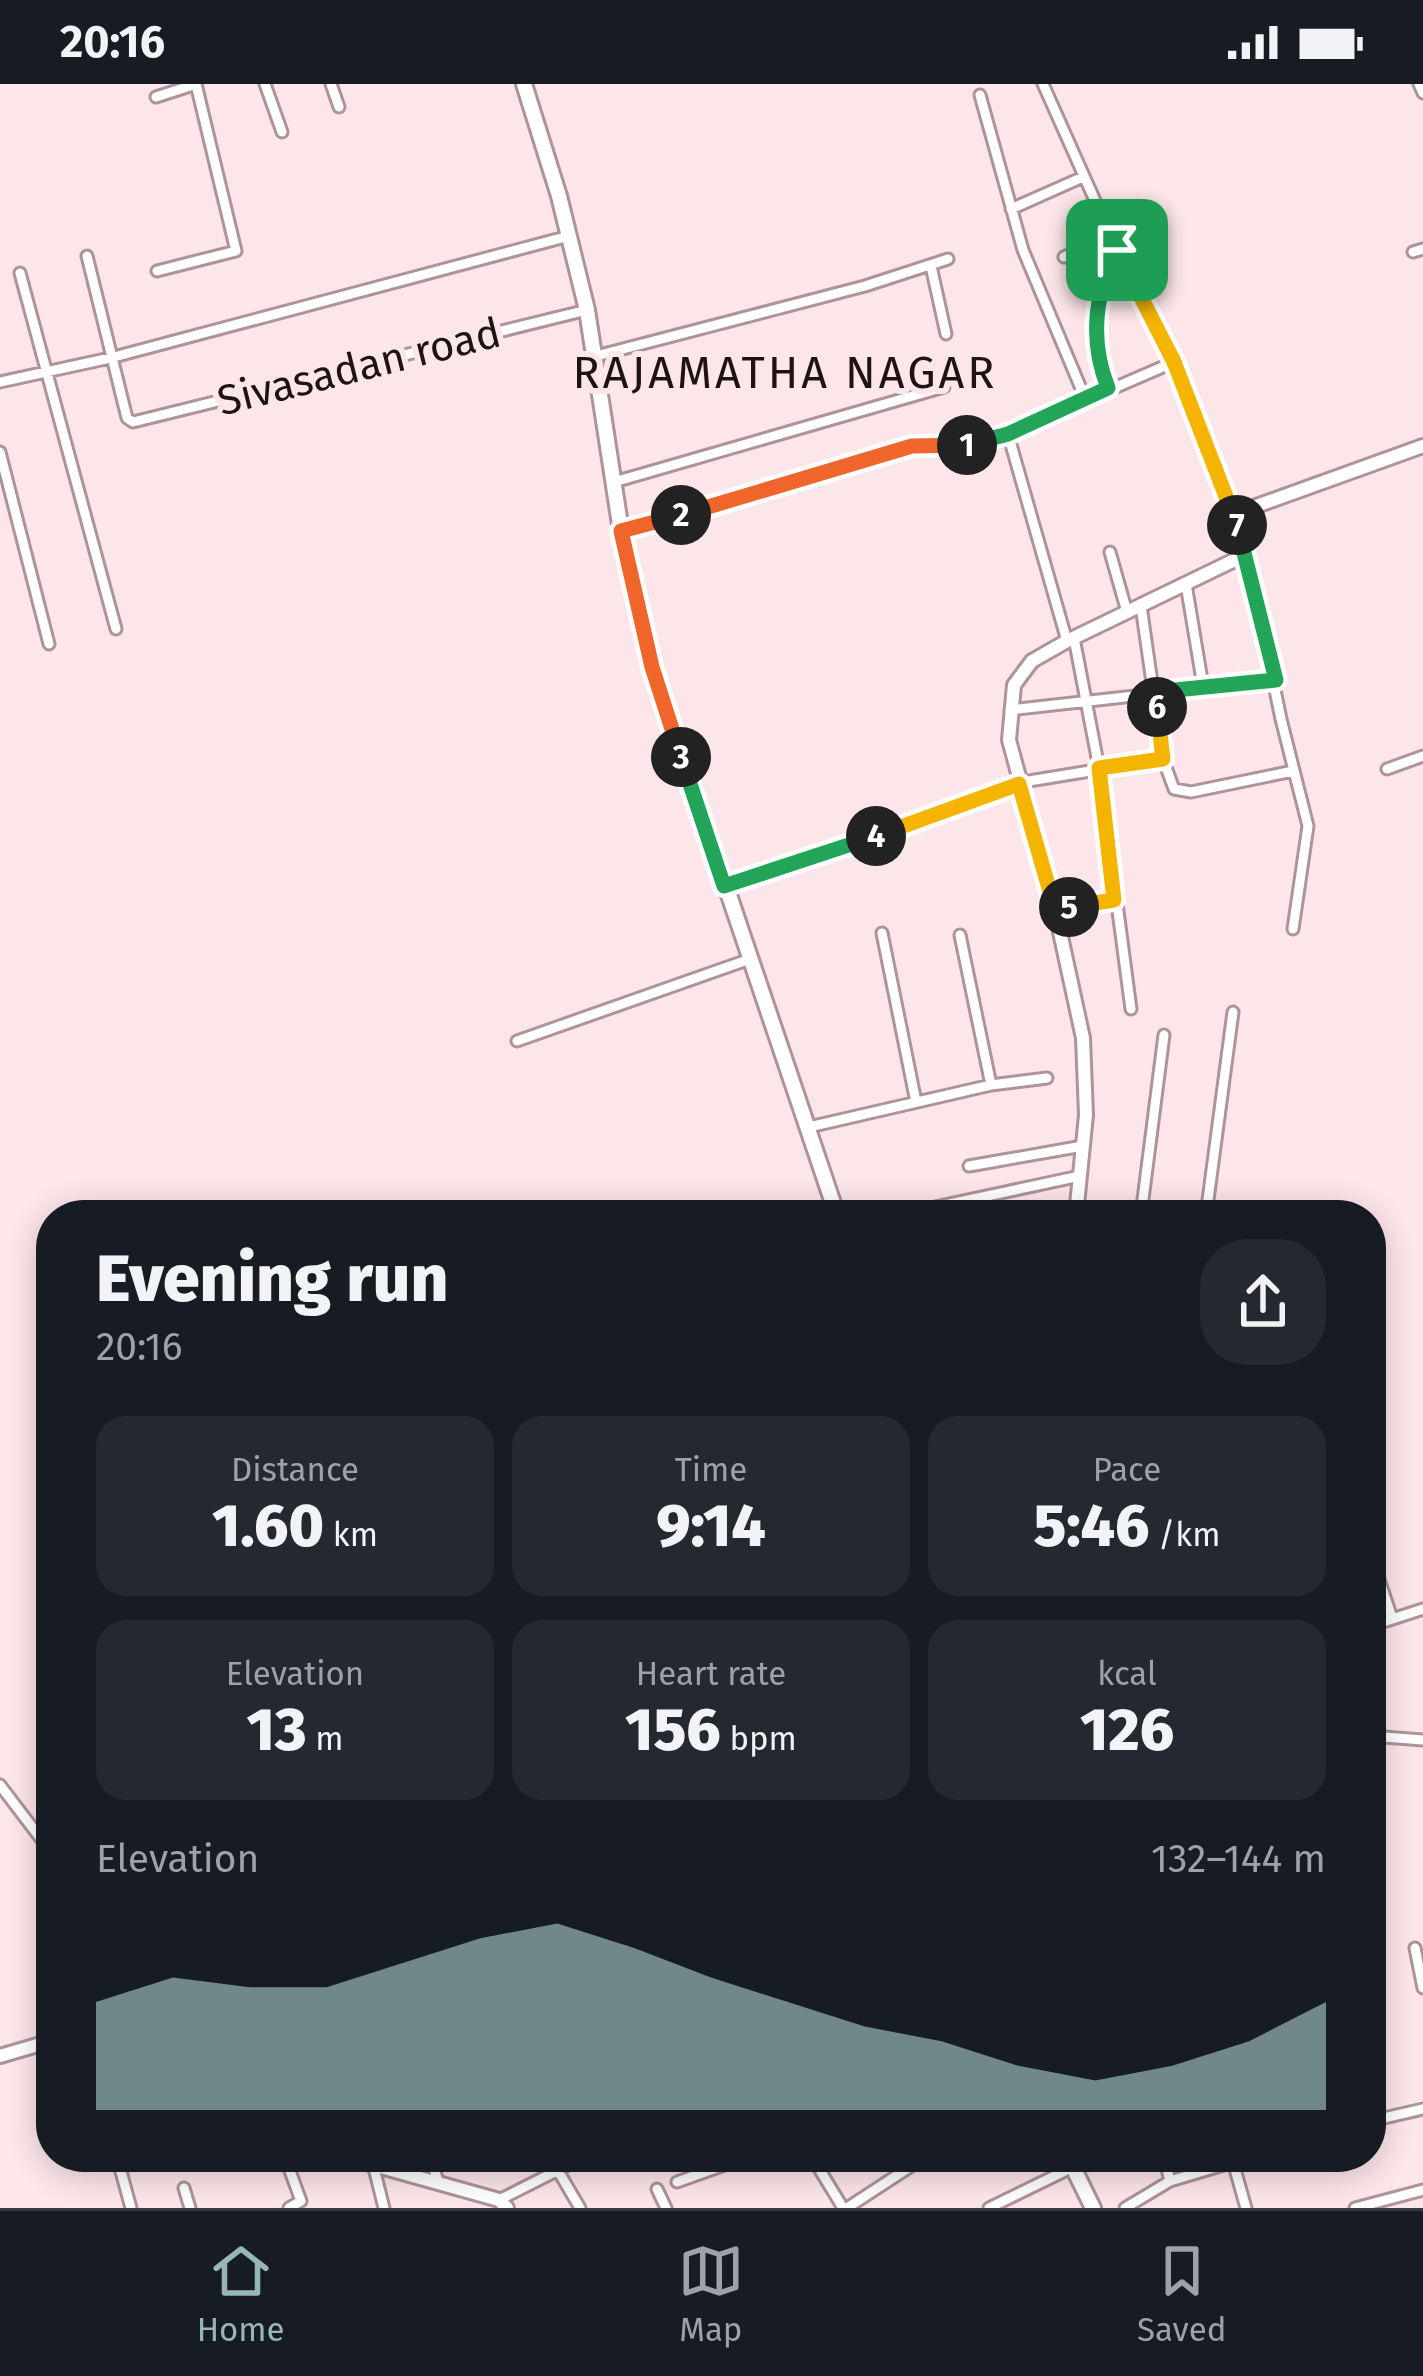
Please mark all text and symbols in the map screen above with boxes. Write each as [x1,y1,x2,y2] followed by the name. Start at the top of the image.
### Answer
[60,15,165,69] text: 20:16
[1066,199,1168,301] pin
[1084,217,1150,283] icon: arrive
[212,308,506,426] street label: Sivasadan road
[572,346,998,400] district label: RAJAMATHA NAGAR
[937,415,997,475] pin: 1
[959,425,975,465] text: 1
[651,485,711,545] pin: 2
[672,495,690,535] text: 2
[1207,495,1267,555] pin: 7
[1229,505,1245,545] text: 7
[1127,677,1187,737] pin: 6
[1148,687,1166,727] text: 6
[651,727,711,787] pin: 3
[672,737,690,777] text: 3
[846,806,906,866] pin: 4
[867,816,885,856] text: 4
[1039,877,1099,937] pin: 5
[1060,887,1078,927] text: 5
[96,1239,448,1318] text: Evening run
[1200,1239,1326,1365] button: share
[96,1324,183,1370] text: 20:16
[231,1450,359,1490] text: Distance
[675,1450,747,1490] text: Time
[1093,1450,1161,1490] text: Pace
[212,1490,324,1562] text: 1.60
[656,1490,766,1562] text: 9:14
[1034,1490,1149,1562] text: 5:46
[324,1515,378,1555] text: km
[1149,1515,1220,1555] text: /km
[226,1654,364,1694] text: Elevation
[636,1654,786,1694] text: Heart rate
[1097,1654,1157,1694] text: kcal
[247,1694,306,1766] text: 13
[625,1694,721,1766] text: 156
[1080,1694,1174,1766] text: 126
[306,1719,343,1759] text: m
[721,1719,797,1759] text: bpm
[96,1836,259,1882] text: Elevation
[1151,1836,1326,1882] text: 132–144 m
[197,2238,285,2350] tab: Home
[678,2238,744,2350] tab: Map
[1137,2238,1226,2350] tab: Saved

